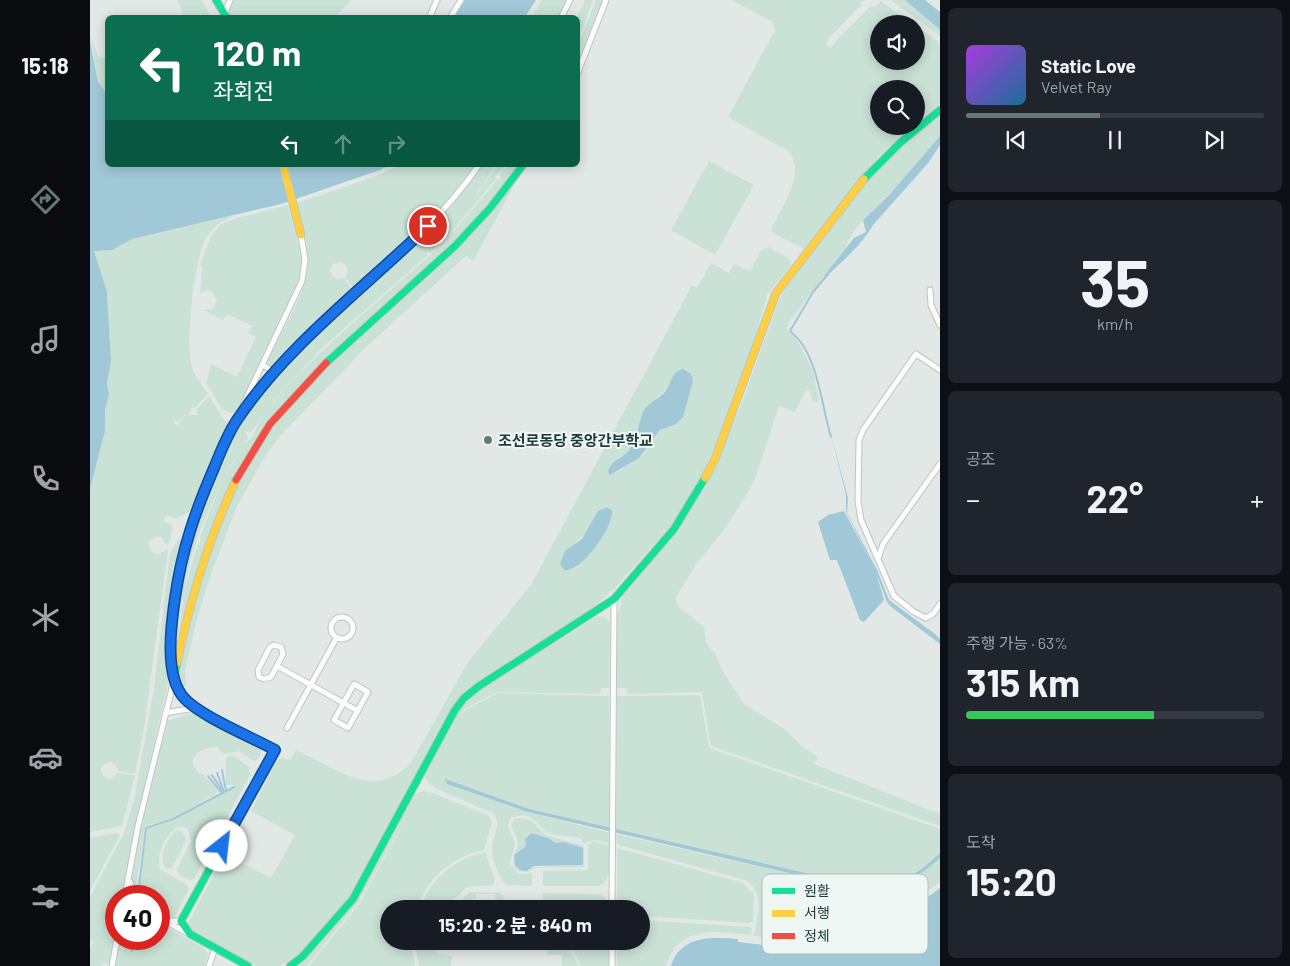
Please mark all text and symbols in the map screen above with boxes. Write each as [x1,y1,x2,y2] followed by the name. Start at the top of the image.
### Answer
[870,15,925,135] map controls
[870,15,925,70] button: sound
[213,31,301,73] text: 120 m
[130,35,195,100] icon: left
[21,52,69,78] text: 15:18
[1041,54,1136,77] text: Static Love
[213,77,274,103] text: 좌회전
[1041,77,1112,96] text: Velvet Ray
[870,80,925,135] button: search
[1002,126,1030,154] icon: previous
[1101,126,1129,154] icon: pause
[1200,126,1228,154] icon: next
[276,130,304,158] icon: left
[329,130,357,158] icon: ahead
[382,130,410,158] icon: right
[28,182,63,217] icon: directions
[407,205,449,247] pin
[414,212,442,240] icon: arrive
[1080,242,1150,320] text: 35
[1097,314,1133,333] text: km/h
[28,322,63,357] icon: music
[498,431,653,449] place label: 조선로동당 중앙간부학교
[482,434,494,446] marker: 조선로동당 중앙간부학교
[966,449,995,468] text: 공조
[28,461,63,496] icon: phone
[1087,475,1143,521] text: 22°
[966,482,980,516] text: −
[1250,482,1264,516] text: +
[28,600,63,635] icon: climate
[966,633,1068,652] text: 주행 가능 · 63%
[966,659,1080,705] text: 315 km
[28,740,63,775] icon: car
[195,819,247,871] position arrow
[966,832,995,851] text: 도착
[966,858,1057,904] text: 15:20
[762,874,928,954] legend
[28,879,63,914] icon: filters
[804,882,830,899] text: 원활
[105,885,170,950] speed limit sign: 40
[804,904,830,921] text: 서행
[438,913,592,936] text: 15:20 · 2 분 · 840 m
[804,927,830,944] text: 정체

